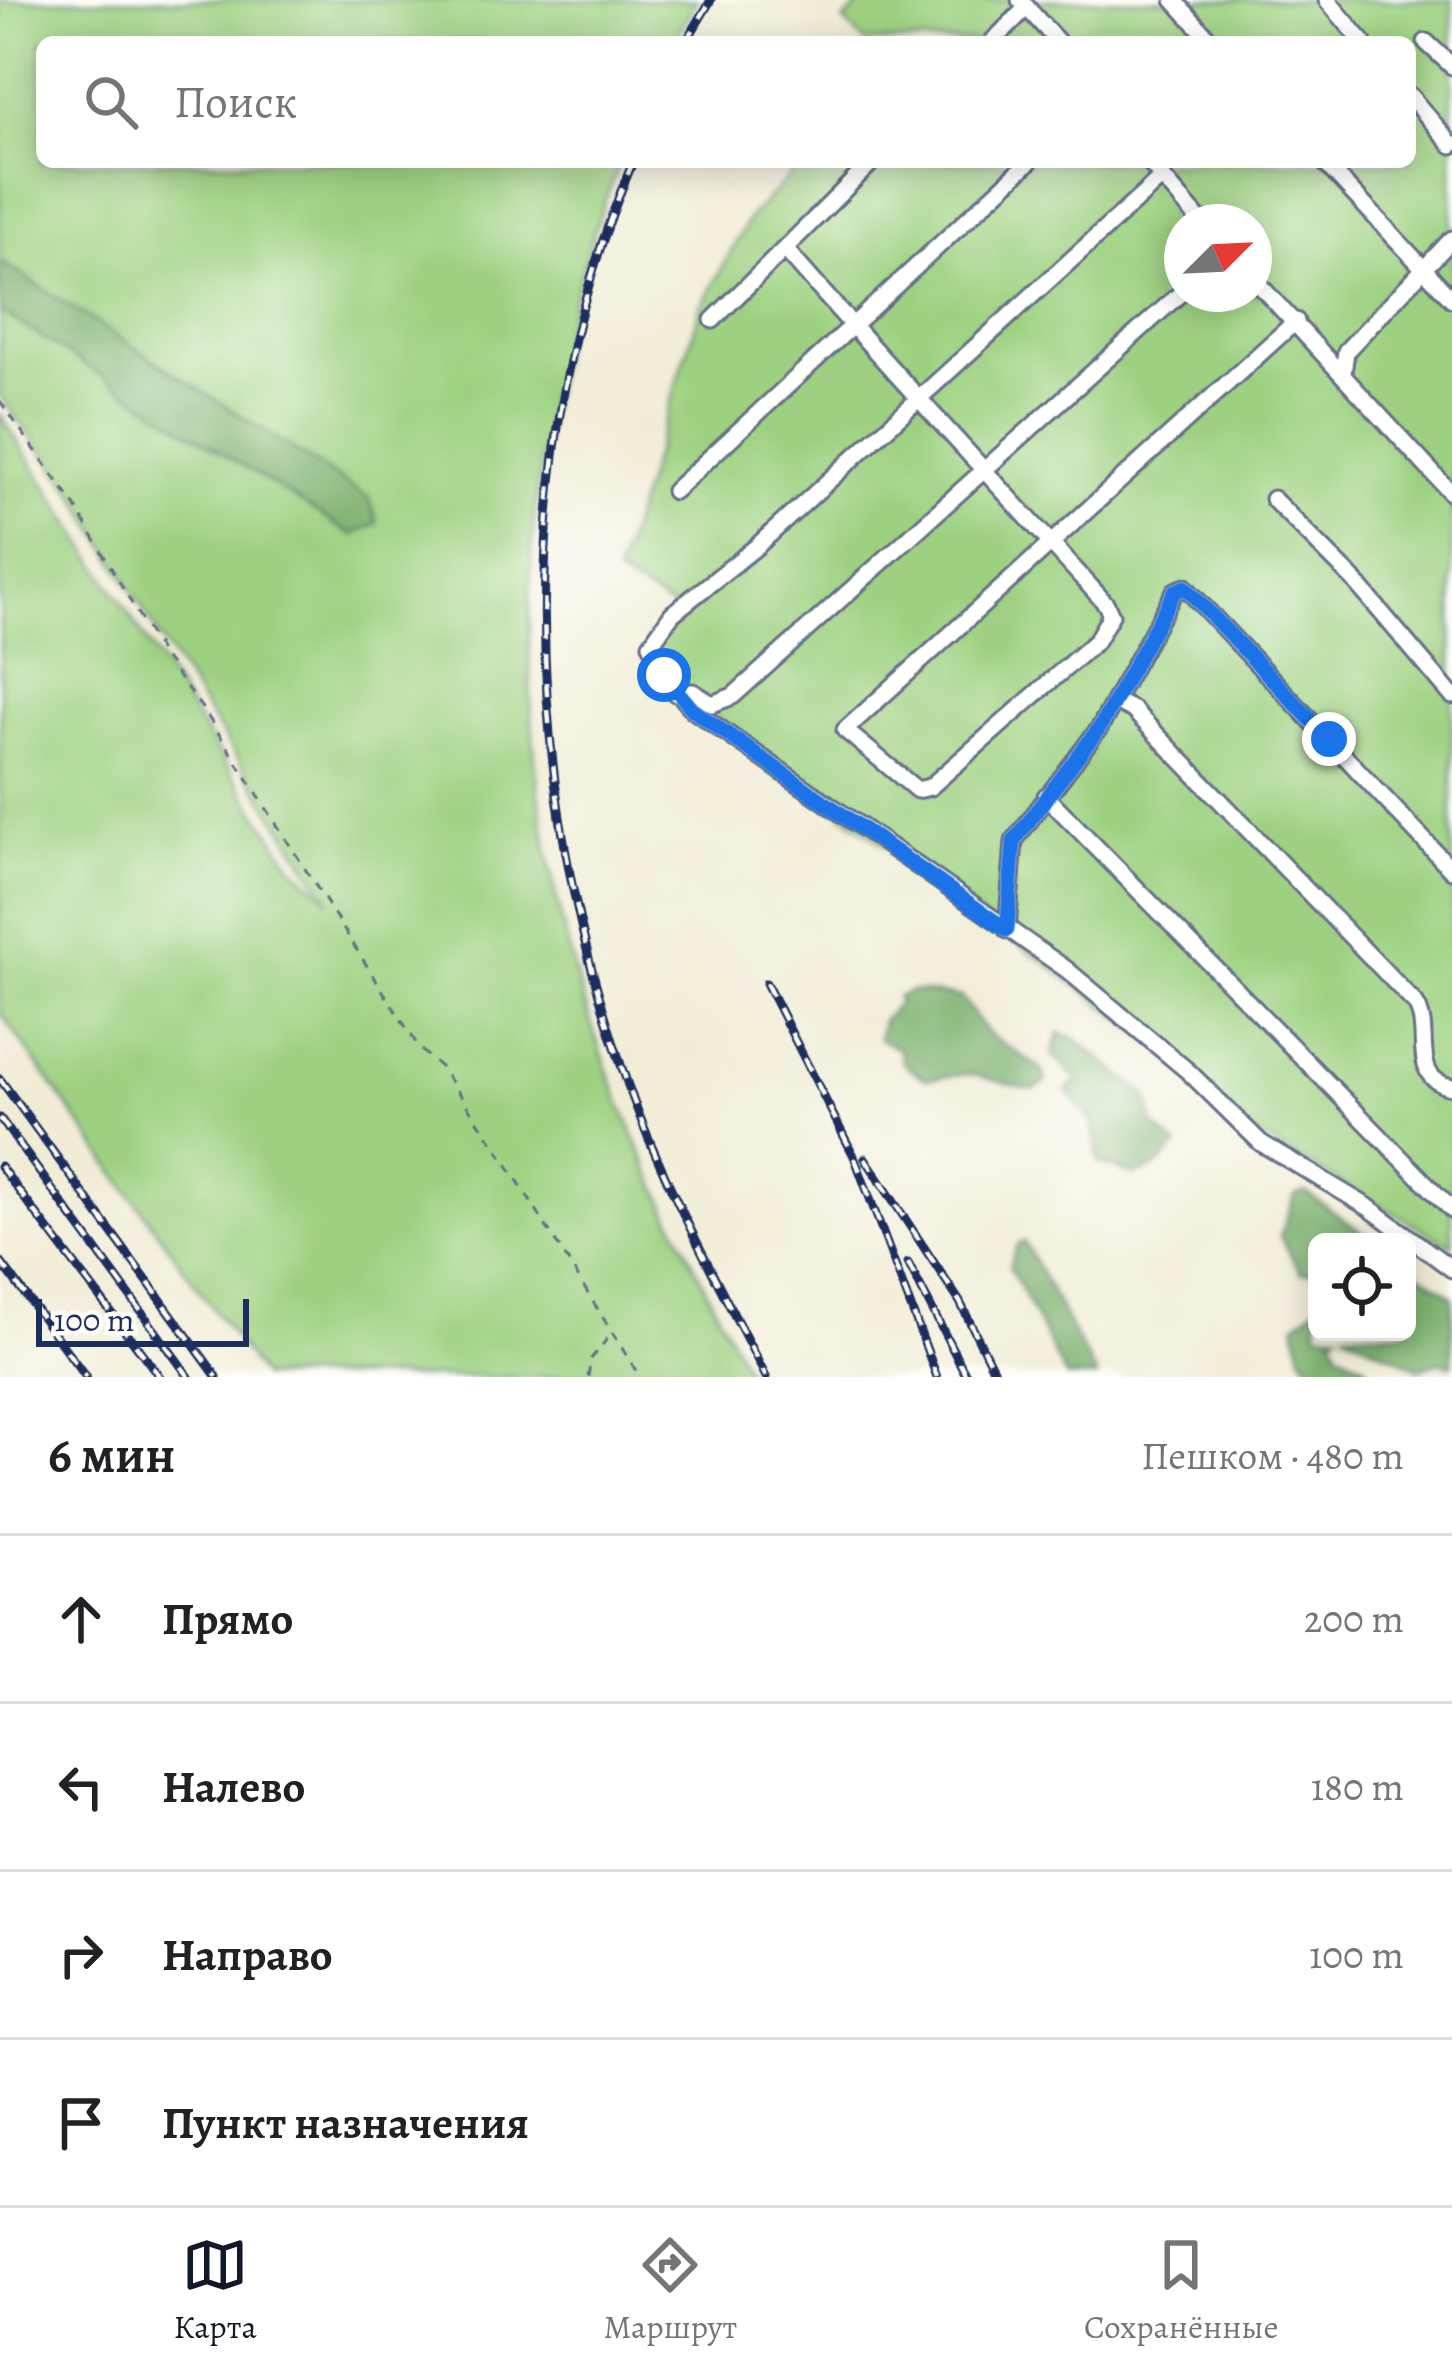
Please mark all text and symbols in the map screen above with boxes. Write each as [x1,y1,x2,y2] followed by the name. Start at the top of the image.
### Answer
[36,36,1416,168] search box
[78,69,144,135] icon: search
[174,71,297,133] text: Поиск
[1164,204,1272,312] north arrow
[637,648,691,702] route start
[1302,712,1356,766] route end
[1308,1233,1416,1341] map controls
[1308,1233,1416,1341] button: locate
[36,1293,249,1346] scale bar
[54,1297,134,1342] text: 100 m
[48,1420,175,1490] text: 6 мин
[1141,1429,1404,1482] text: Пешком · 480 m
[48,1586,114,1652] icon: ahead
[162,1588,293,1650] text: Прямо
[1304,1592,1404,1645] text: 200 m
[48,1754,114,1820] icon: left
[162,1756,305,1818] text: Налево
[1311,1760,1404,1813] text: 180 m
[48,1922,114,1988] icon: right
[162,1924,333,1986] text: Направо
[1309,1928,1404,1981] text: 100 m
[48,2090,114,2156] icon: arrive
[162,2092,529,2154] text: Пункт назначения
[173,2232,257,2349] tab: Карта
[603,2232,737,2349] tab: Маршрут
[1084,2232,1279,2349] tab: Сохранённые

